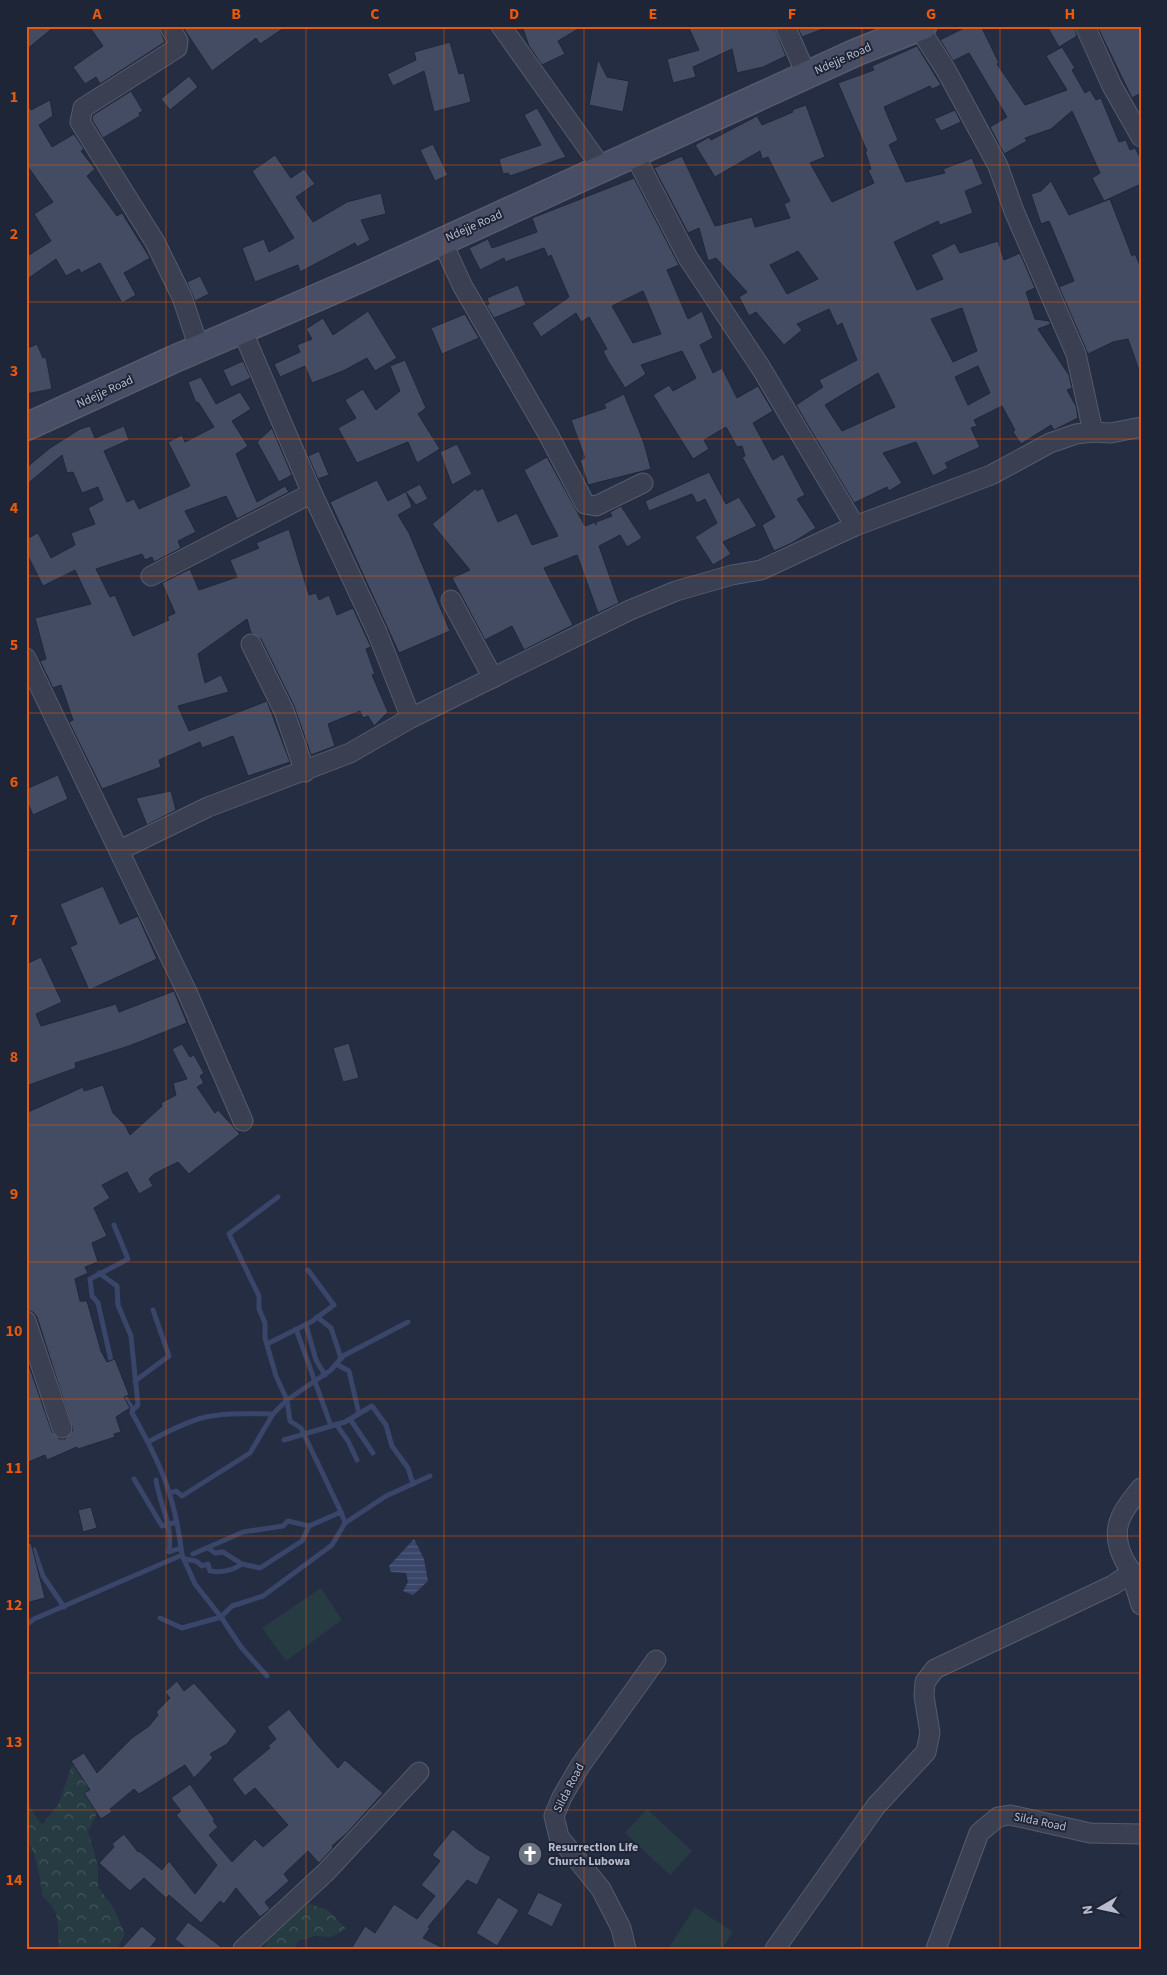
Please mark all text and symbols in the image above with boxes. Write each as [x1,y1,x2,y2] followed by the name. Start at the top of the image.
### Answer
[91,3,102,25] text: A
[231,3,241,25] text: B
[370,3,380,25] text: C
[509,3,519,25] text: D
[649,3,657,25] text: E
[788,3,796,25] text: F
[926,3,936,25] text: G
[1065,3,1075,25] text: H
[812,39,874,79] street label: Ndejje Road
[10,86,18,108] text: 1
[443,206,505,246] street label: Ndejje Road
[10,223,18,245] text: 2
[10,360,18,382] text: 3
[74,372,136,412] street label: Ndejje Road
[10,497,19,519] text: 4
[10,634,18,656] text: 5
[10,771,18,793] text: 6
[10,909,18,931] text: 7
[10,1046,18,1068] text: 8
[10,1183,18,1205] text: 9
[6,1320,22,1342] text: 10
[6,1457,22,1479] text: 11
[6,1594,22,1616] text: 12
[6,1731,22,1753] text: 13
[549,1760,589,1816] street label: Silda Road
[1012,1808,1068,1836] street label: Silda Road
[548,1839,638,1870] place label: Resurrection Life Church Lubowa
[517,1841,543,1867] church icon: Resurrection Life Church Lubowa
[6,1869,23,1891] text: 14
[1074,1882,1124,1932] north arrow
[1078,1904,1099,1916] text: N

